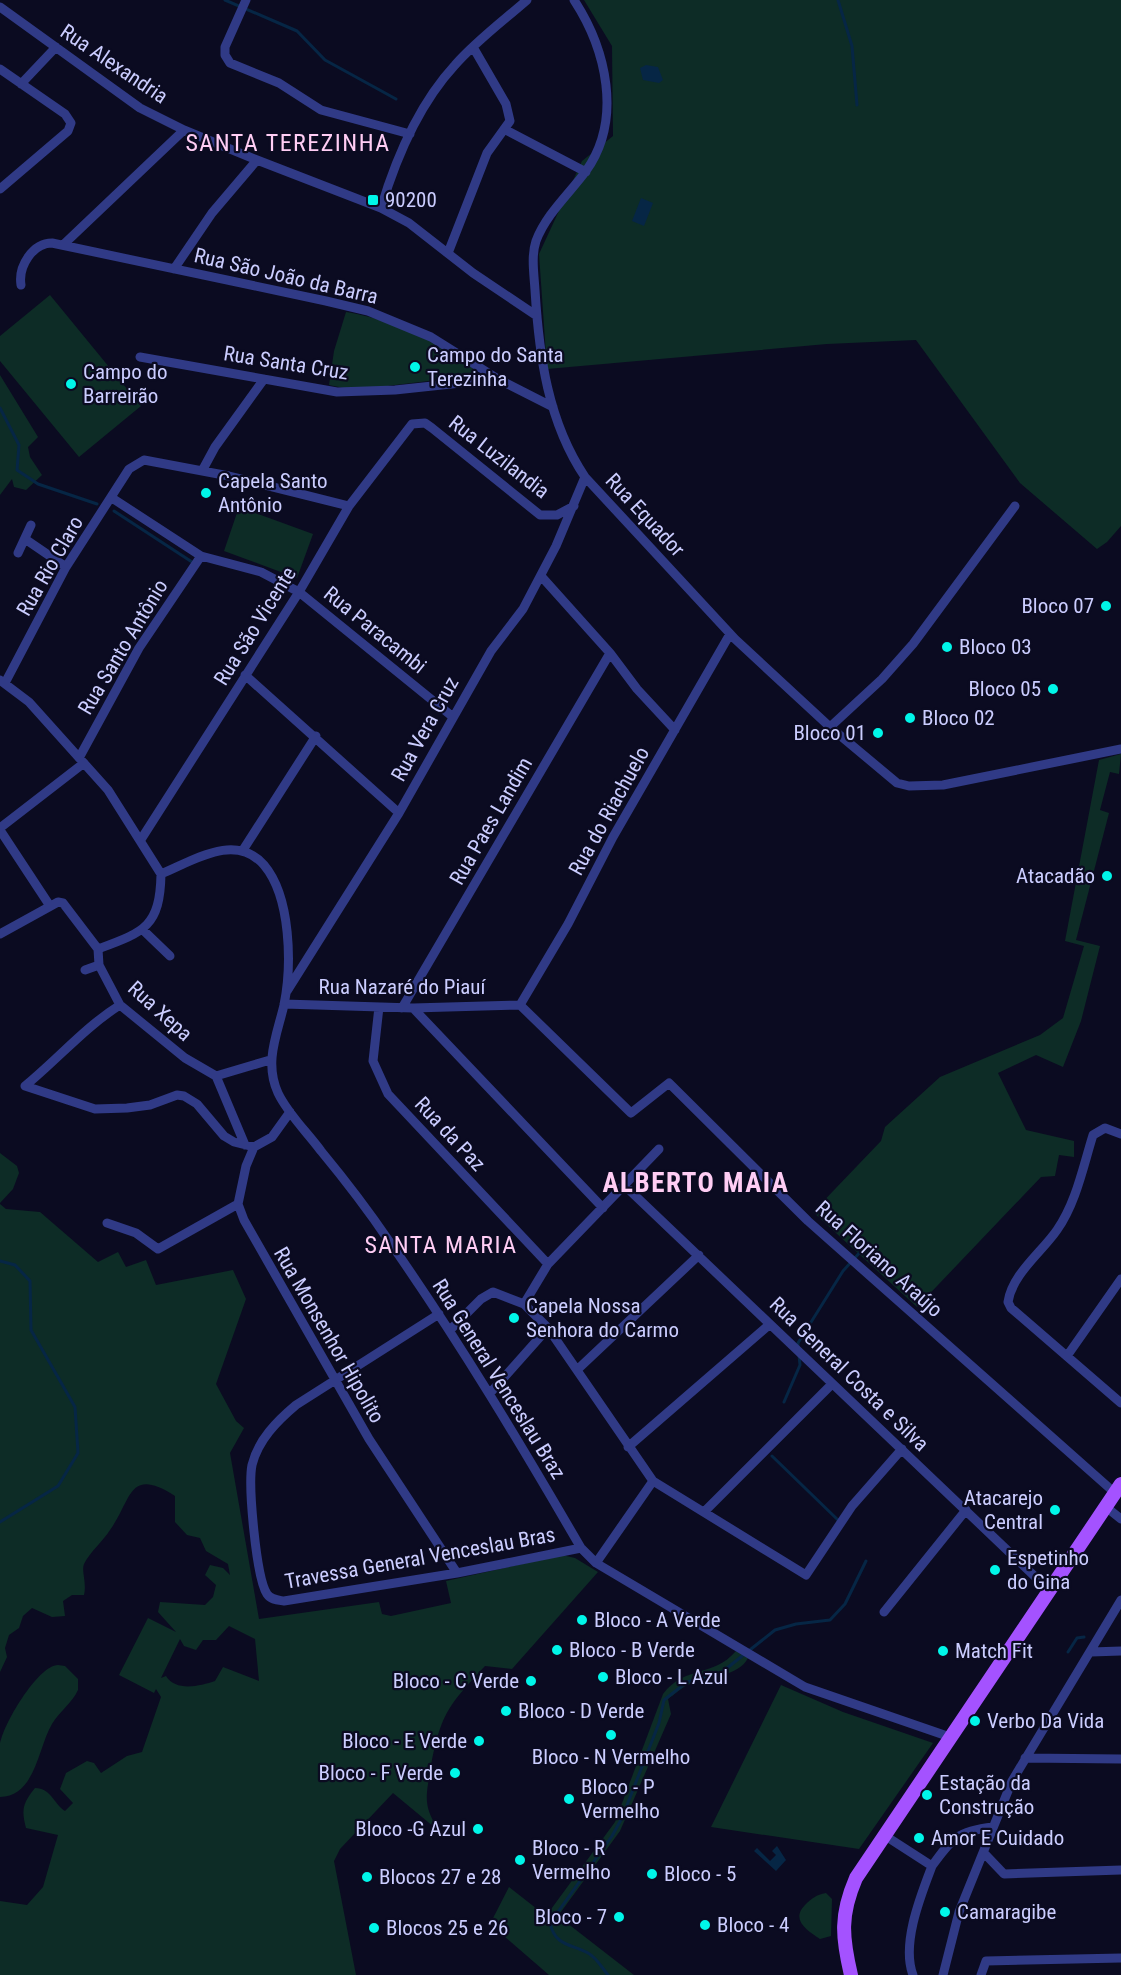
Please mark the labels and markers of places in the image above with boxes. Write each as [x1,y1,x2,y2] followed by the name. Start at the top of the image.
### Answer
[385,188,437,212] place label: 90200
[366,193,380,207] marker: 90200
[427,343,564,391] place label: Campo do Santa Terezinha
[83,360,167,408] place label: Campo do Barreirão
[408,360,422,374] marker: Campo do Santa Terezinha
[64,377,78,391] marker: Campo do Barreirão
[218,469,328,517] place label: Capela Santo Antônio
[199,486,213,500] marker: Capela Santo Antônio
[1021,594,1094,618] place label: Bloco 07
[1099,599,1113,613] marker: Bloco 07
[959,635,1032,659] place label: Bloco 03
[940,640,954,654] marker: Bloco 03
[968,677,1041,701] place label: Bloco 05
[1046,682,1060,696] marker: Bloco 05
[922,706,995,730] place label: Bloco 02
[903,711,917,725] marker: Bloco 02
[793,721,866,745] place label: Bloco 01
[871,726,885,740] marker: Bloco 01
[1016,864,1095,888] place label: Atacadão
[1100,869,1114,883] marker: Atacadão
[526,1294,679,1342] place label: Capela Nossa Senhora do Carmo
[507,1311,521,1325] marker: Capela Nossa Senhora do Carmo
[964,1486,1043,1534] place label: Atacarejo Central
[1048,1503,1062,1517] marker: Atacarejo Central
[1007,1546,1089,1594] place label: Espetinho do Gina
[988,1563,1002,1577] marker: Espetinho do Gina
[594,1608,721,1632] place label: Bloco - A Verde
[575,1613,589,1627] marker: Bloco - A Verde
[569,1638,695,1662] place label: Bloco - B Verde
[955,1639,1033,1663] place label: Match Fit
[550,1643,564,1657] marker: Bloco - B Verde
[936,1644,950,1658] marker: Match Fit
[615,1665,728,1689] place label: Bloco - L Azul
[393,1669,519,1693] place label: Bloco - C Verde
[596,1670,610,1684] marker: Bloco - L Azul
[524,1674,538,1688] marker: Bloco - C Verde
[518,1699,645,1723] place label: Bloco - D Verde
[499,1704,513,1718] marker: Bloco - D Verde
[987,1709,1104,1733] place label: Verbo Da Vida
[968,1714,982,1728] marker: Verbo Da Vida
[604,1728,618,1742] marker: Bloco - N Vermelho
[342,1729,467,1753] place label: Bloco - E Verde
[472,1734,486,1748] marker: Bloco - E Verde
[532,1745,690,1769] place label: Bloco - N Vermelho
[319,1761,443,1785] place label: Bloco - F Verde
[448,1766,462,1780] marker: Bloco - F Verde
[939,1771,1034,1819] place label: Estação da Construção
[581,1775,660,1823] place label: Bloco - P Vermelho
[920,1788,934,1802] marker: Estação da Construção
[562,1792,576,1806] marker: Bloco - P Vermelho
[355,1817,466,1841] place label: Bloco -G Azul
[471,1822,485,1836] marker: Bloco -G Azul
[931,1826,1064,1850] place label: Amor E Cuidado
[912,1831,926,1845] marker: Amor E Cuidado
[532,1836,611,1884] place label: Bloco - R Vermelho
[513,1853,527,1867] marker: Bloco - R Vermelho
[664,1862,736,1886] place label: Bloco - 5
[379,1865,501,1889] place label: Blocos 27 e 28
[645,1867,659,1881] marker: Bloco - 5
[360,1870,374,1884] marker: Blocos 27 e 28
[957,1900,1056,1924] place label: Camaragibe
[535,1905,607,1929] place label: Bloco - 7
[938,1905,952,1919] marker: Camaragibe
[612,1910,626,1924] marker: Bloco - 7
[717,1913,789,1937] place label: Bloco - 4
[386,1916,508,1940] place label: Blocos 25 e 26
[698,1918,712,1932] marker: Bloco - 4
[367,1921,381,1935] marker: Blocos 25 e 26

